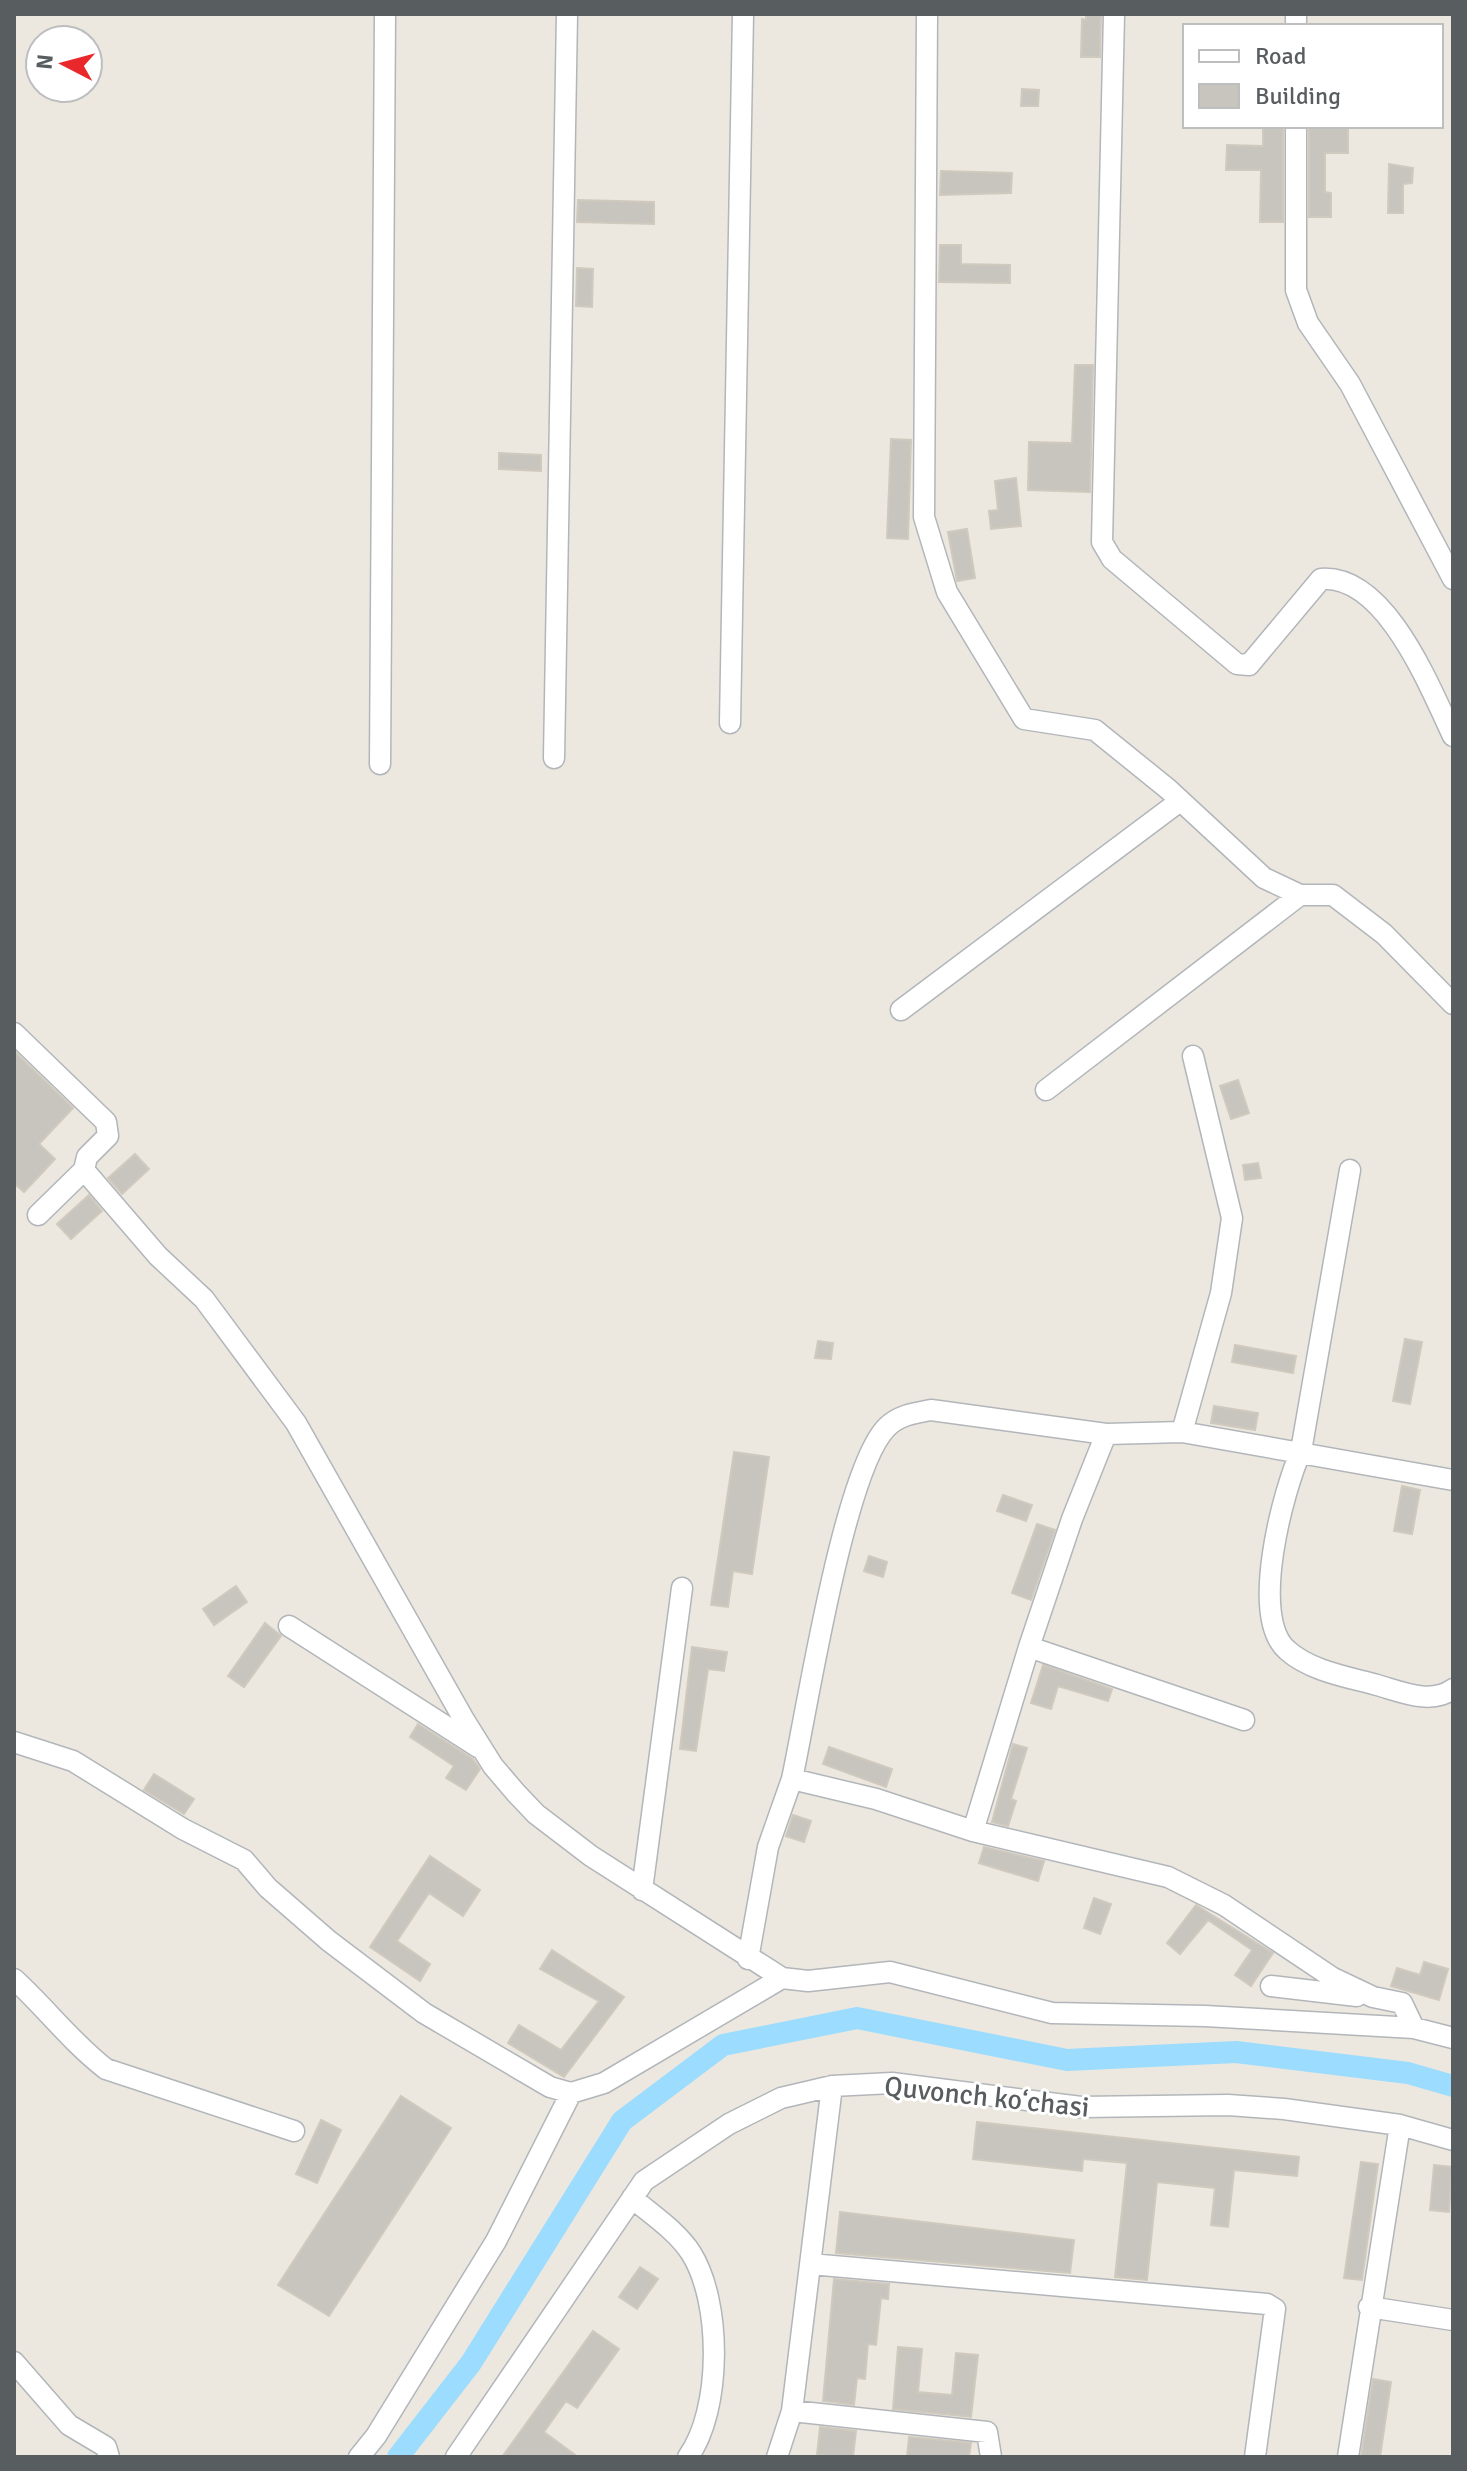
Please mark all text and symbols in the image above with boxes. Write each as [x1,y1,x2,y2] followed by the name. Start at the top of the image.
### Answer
[24,24,104,104] north arrow
[1183,24,1443,128] legend
[1255,41,1306,71] text: Road
[30,53,59,71] text: N
[1255,81,1341,111] text: Building
[883,2069,1091,2125] street label: Quvonch koʻchasi

